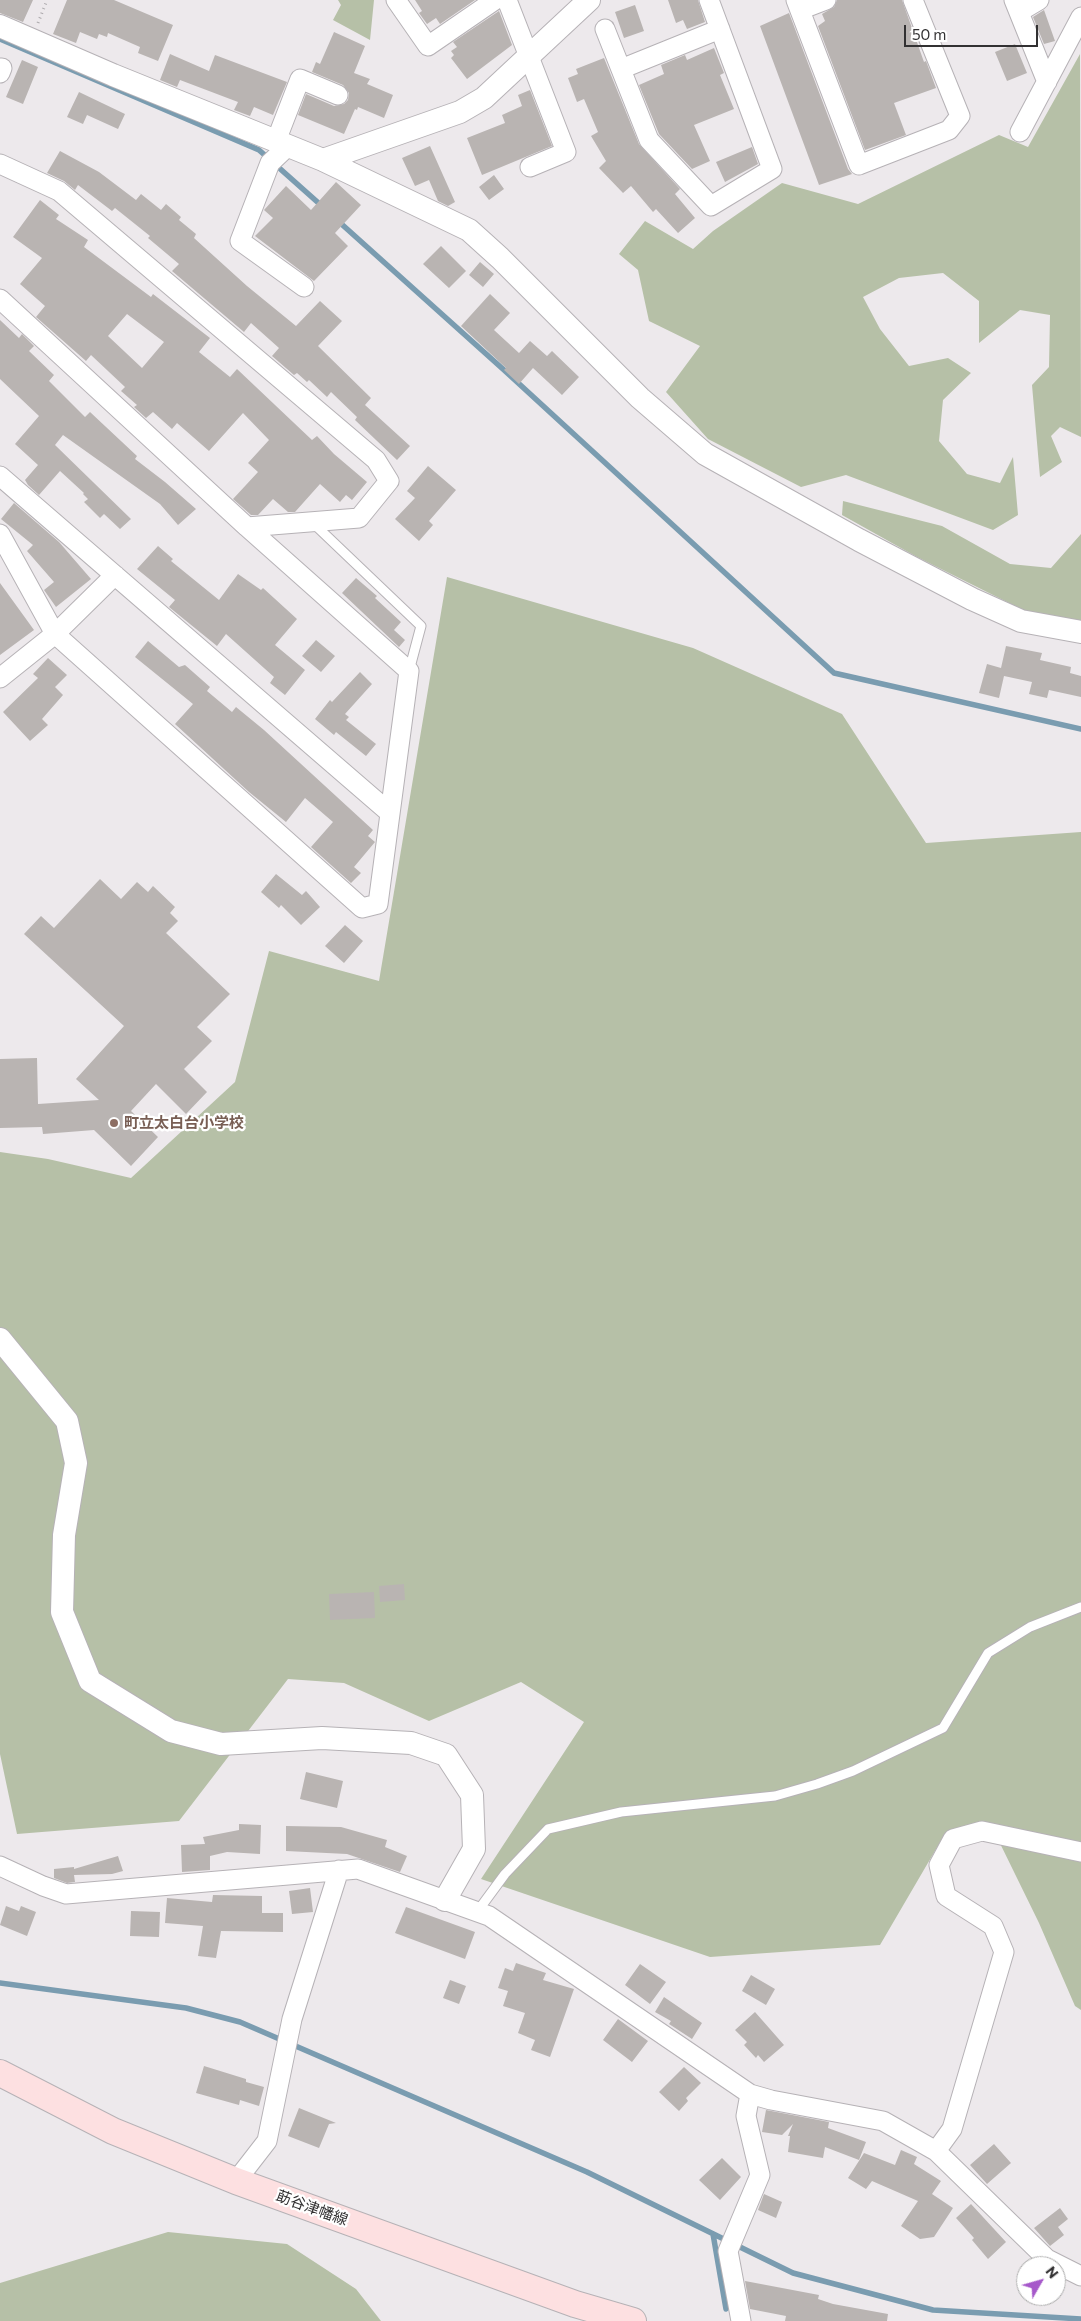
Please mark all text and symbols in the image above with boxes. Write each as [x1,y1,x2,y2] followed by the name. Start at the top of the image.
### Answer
[906,15,1040,47] scale bar
[912,25,946,43] text: 50 m
[124,1114,244,1132] place label: 町立太白台小学校
[108,1117,120,1129] marker: 町立太白台小学校
[274,2187,350,2229] street label: 莇谷津幡線
[1016,2256,1066,2306] north arrow
[1042,2263,1062,2281] text: N

